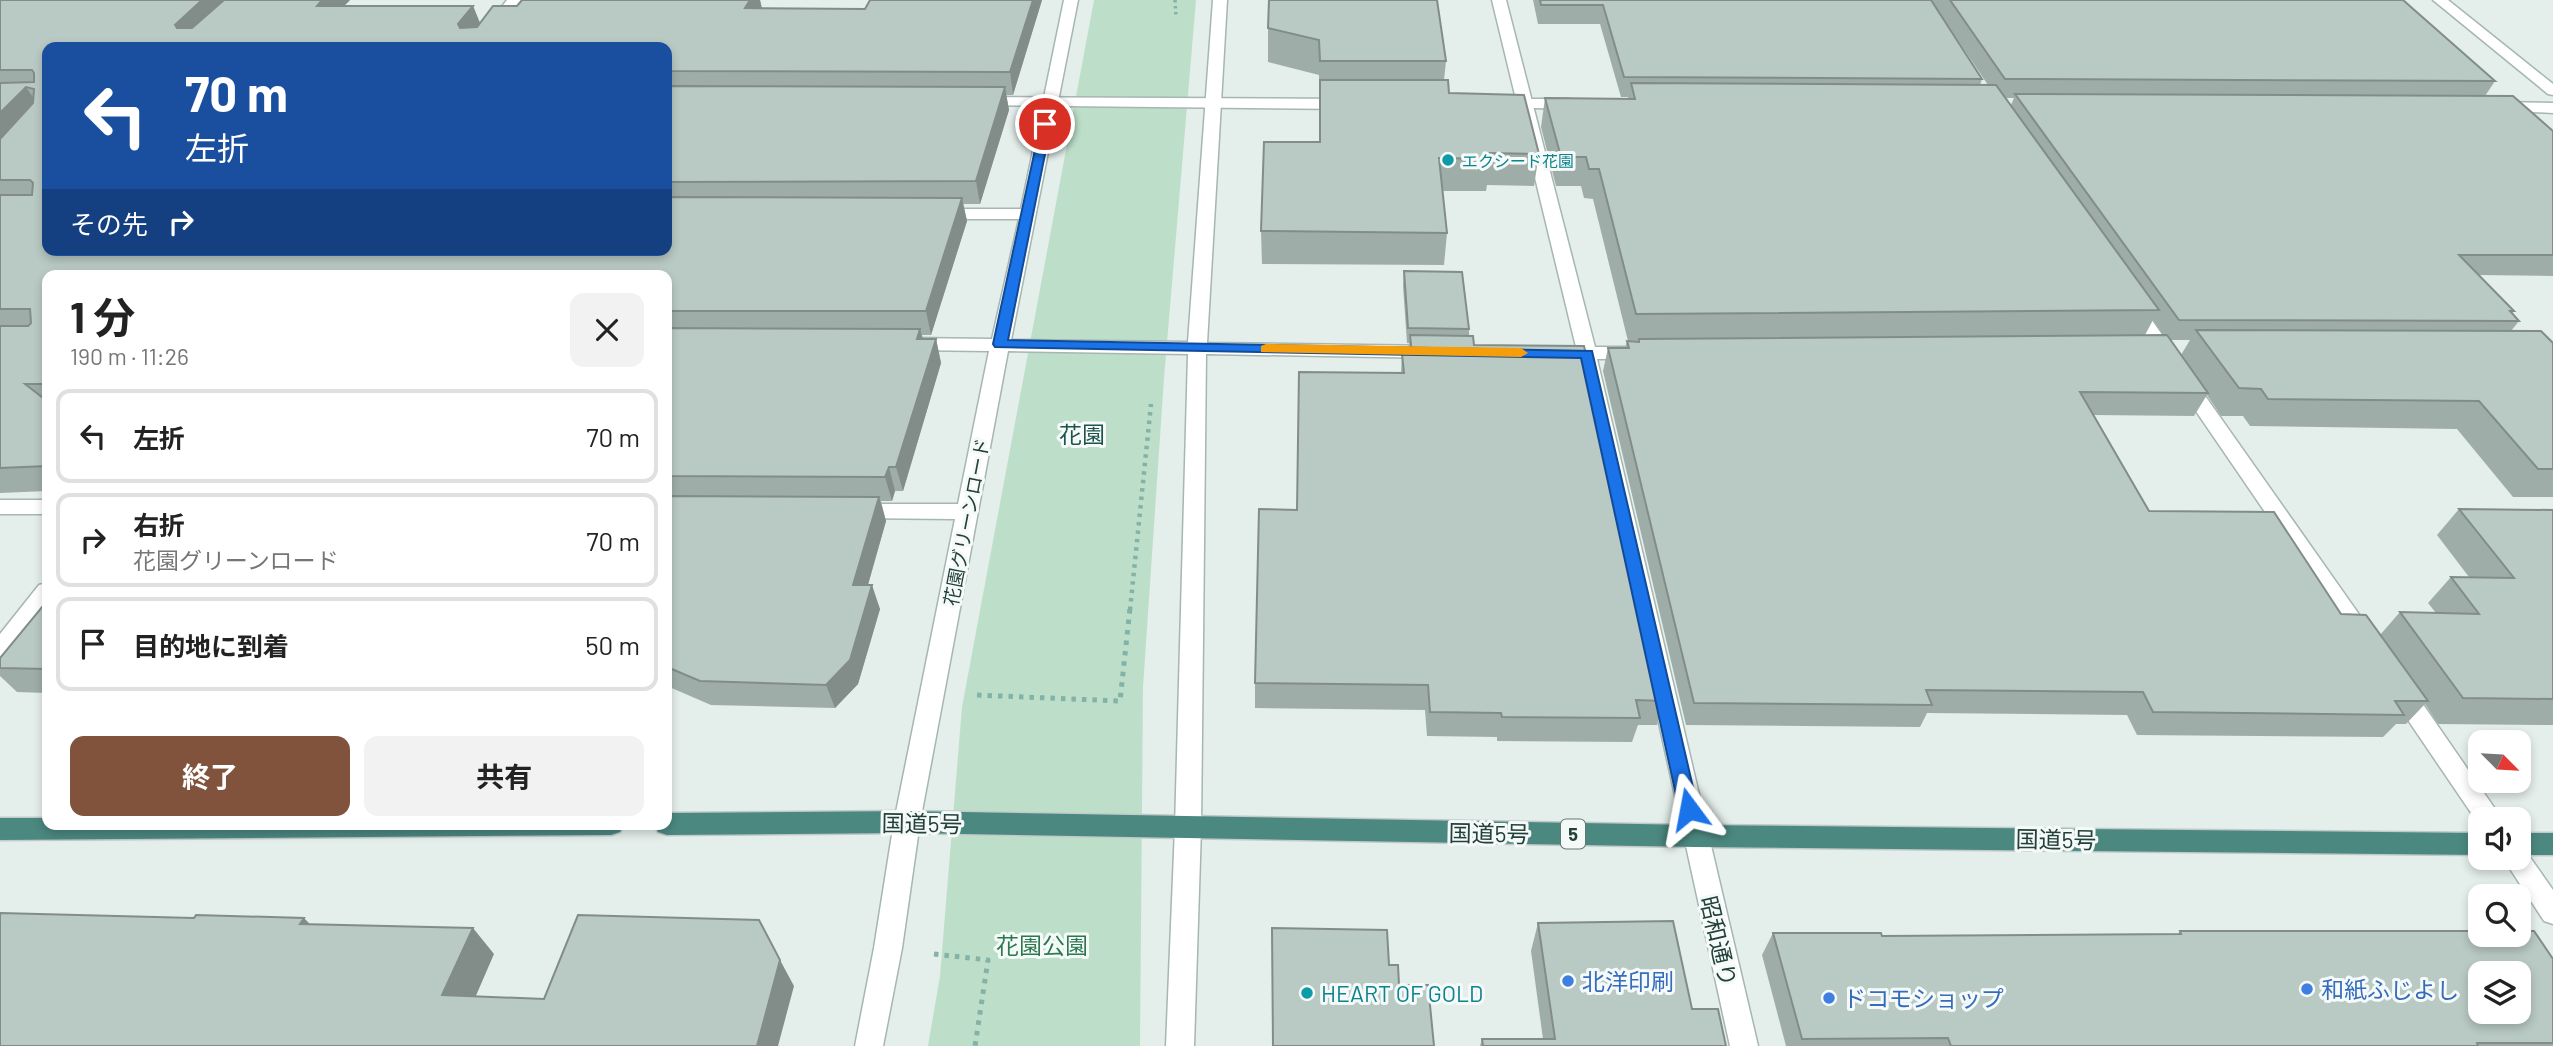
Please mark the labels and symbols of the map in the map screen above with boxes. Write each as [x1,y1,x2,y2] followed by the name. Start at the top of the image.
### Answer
[1015,94,1075,154] pin
[1462,151,1574,170] place label: エクシード花園
[1440,152,1456,168] marker: エクシード花園
[1059,420,1105,448] district label: 花園
[938,436,994,608] street label: 花園グリーンロード
[2468,730,2530,793] north arrow
[1652,772,1726,846] position arrow
[881,808,963,838] street label: 国道5号
[1448,818,1530,848] street label: 国道5号
[1561,820,1585,848] road number: 5
[2015,824,2097,854] street label: 国道5号
[1695,893,1743,989] street label: 昭和通り
[996,931,1088,959] park label: 花園公園
[1582,967,1674,995] place label: 北洋印刷
[1560,973,1576,989] marker: 北洋印刷
[2321,975,2459,1003] place label: 和紙ふじよし
[1321,979,1483,1007] place label: HEART OF GOLD
[2299,981,2315,997] marker: 和紙ふじよし
[1843,984,2004,1012] place label: ドコモショップ
[1299,985,1315,1001] marker: HEART OF GOLD
[1821,990,1837,1006] marker: ドコモショップ

